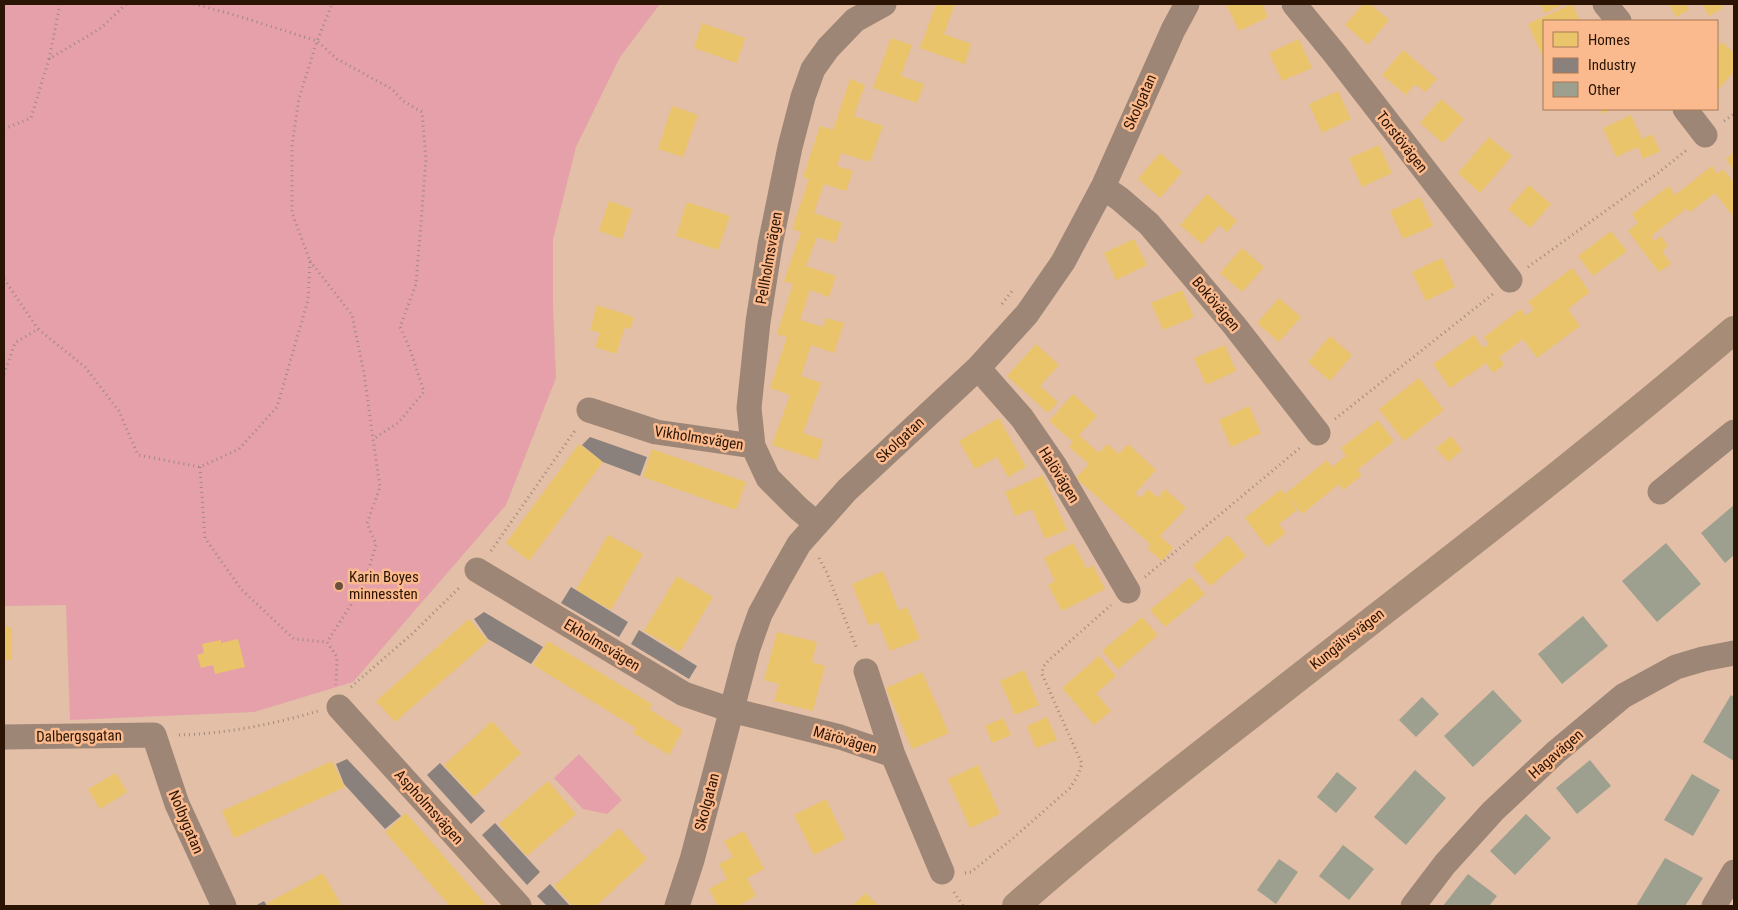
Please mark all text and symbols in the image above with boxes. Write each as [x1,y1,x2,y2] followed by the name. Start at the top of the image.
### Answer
[1543,20,1718,110] legend
[1588,31,1630,49] text: Homes
[1588,56,1636,74] text: Industry
[1120,71,1160,133] street label: Skolgatan
[1588,81,1621,99] text: Other
[1372,108,1432,176] street label: Torstövägen
[752,210,786,306] street label: Pellholmsvägen
[1188,273,1244,335] street label: Bokövägen
[872,413,928,467] street label: Skolgatan
[653,422,745,454] street label: Vikholmsvägen
[1035,444,1083,506] street label: Halövägen
[349,568,419,603] place label: Karin Boyes minnessten
[333,580,345,592] marker: Karin Boyes minnessten
[1306,605,1388,673] street label: Kungälvsvägen
[561,615,643,675] street label: Ekholmsvägen
[811,722,879,758] street label: Märövägen
[36,726,122,746] street label: Dalbergsgatan
[1525,726,1587,782] street label: Hagavägen
[391,766,467,848] street label: Aspholmsvägen
[691,771,723,833] street label: Skolgatan
[165,788,207,856] street label: Nolbygatan

